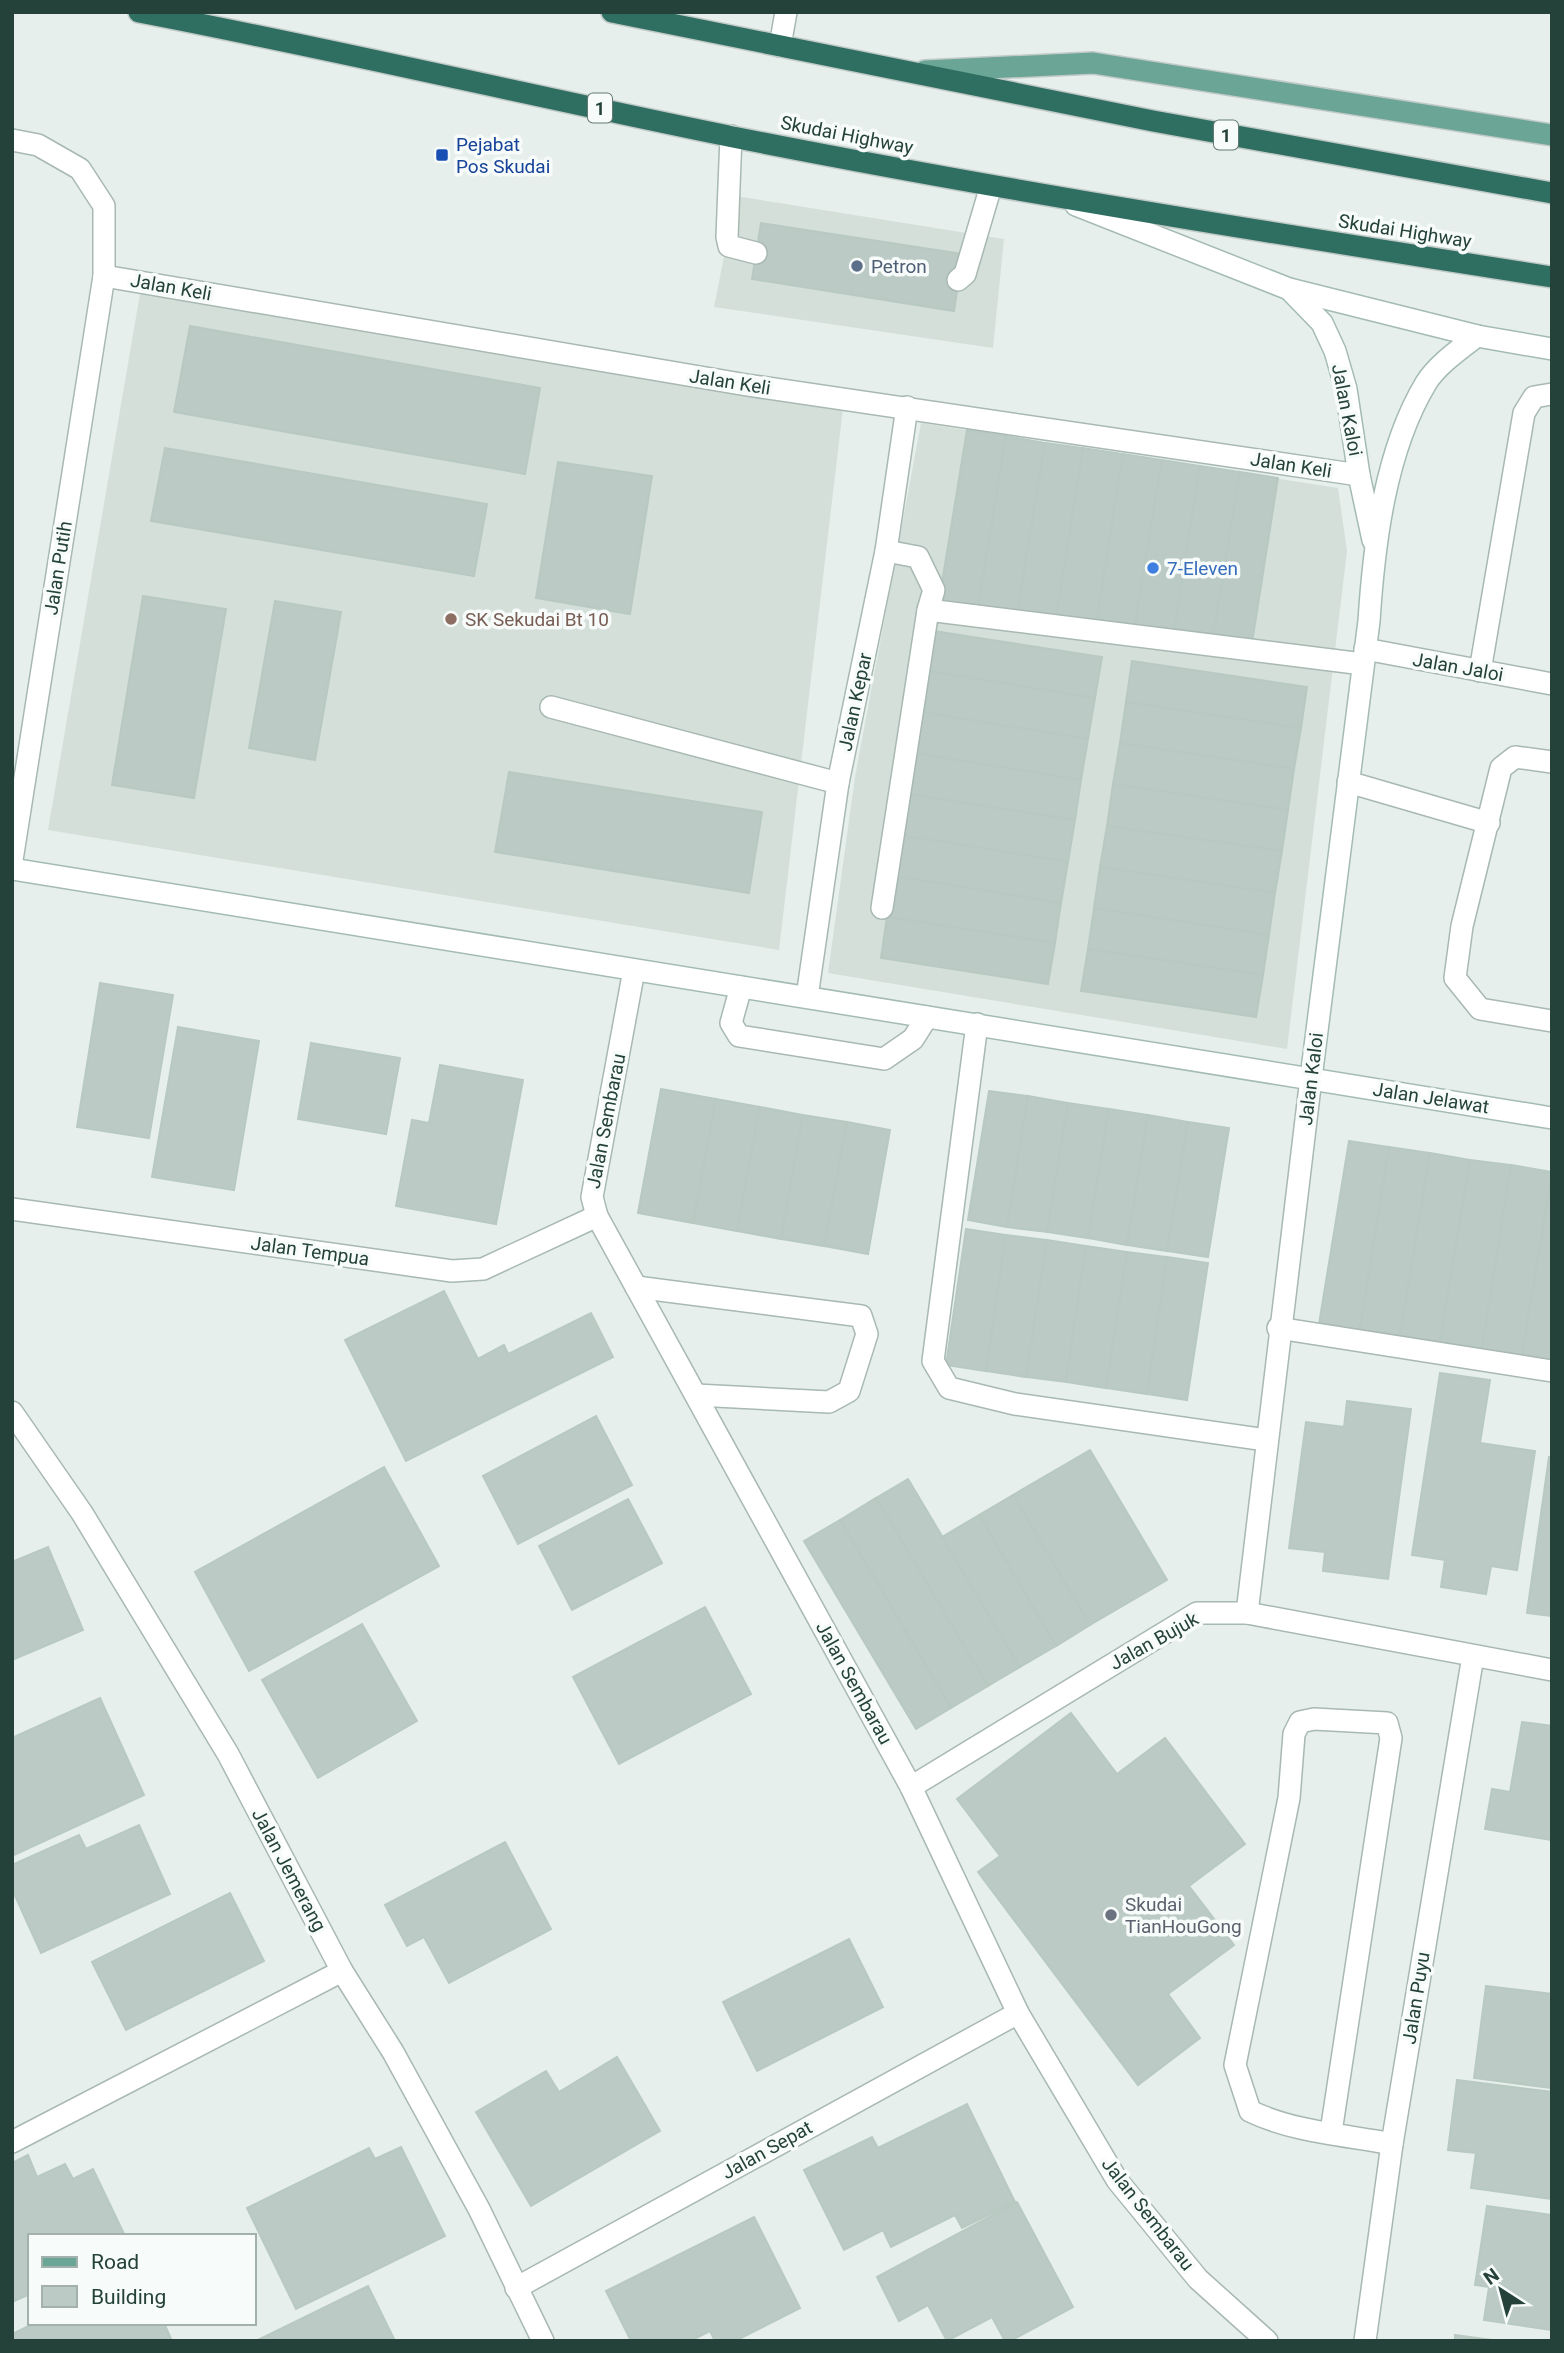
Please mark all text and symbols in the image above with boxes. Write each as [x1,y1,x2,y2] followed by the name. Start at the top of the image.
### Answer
[588,94,612,122] road number: 1
[779,111,915,159] street label: Skudai Highway
[1214,120,1238,150] road number: 1
[456,133,550,178] place label: Pejabat Pos Skudai
[434,147,450,163] marker: Pejabat Pos Skudai
[1337,209,1473,253] street label: Skudai Highway
[871,255,927,278] place label: Petron
[849,258,865,274] marker: Petron
[129,269,213,305] street label: Jalan Keli
[1327,362,1367,458] street label: Jalan Kaloi
[688,364,772,400] street label: Jalan Keli
[1249,447,1333,483] street label: Jalan Keli
[39,519,77,617] street label: Jalan Putih
[1167,557,1238,580] place label: 7-Eleven
[1145,560,1161,576] marker: 7-Eleven
[465,608,609,631] place label: SK Sekudai Bt 10
[443,611,459,627] marker: SK Sekudai Bt 10
[1411,648,1505,686] street label: Jalan Jaloi
[833,650,877,753] street label: Jalan Kepar
[1294,1031,1328,1127] street label: Jalan Kaloi
[582,1052,630,1190] street label: Jalan Sembarau
[1371,1077,1491,1119] street label: Jalan Jelawat
[249,1231,371,1271] street label: Jalan Tempua
[1106,1607,1203,1675] street label: Jalan Bujuk
[811,1618,897,1748] street label: Jalan Sembarau
[247,1805,331,1935] street label: Jalan Jemerang
[1125,1893,1242,1938] place label: Skudai TianHouGong
[1103,1907,1119,1923] marker: Skudai TianHouGong
[1397,1950,1435,2046] street label: Jalan Puyu
[718,2116,816,2184] street label: Jalan Sepat
[1097,2153,1199,2275] street label: Jalan Sembarau
[28,2234,256,2325] legend
[91,2250,139,2274] text: Road
[1466,2255,1536,2325] north arrow
[1479,2263,1503,2290] text: N
[91,2285,166,2309] text: Building

